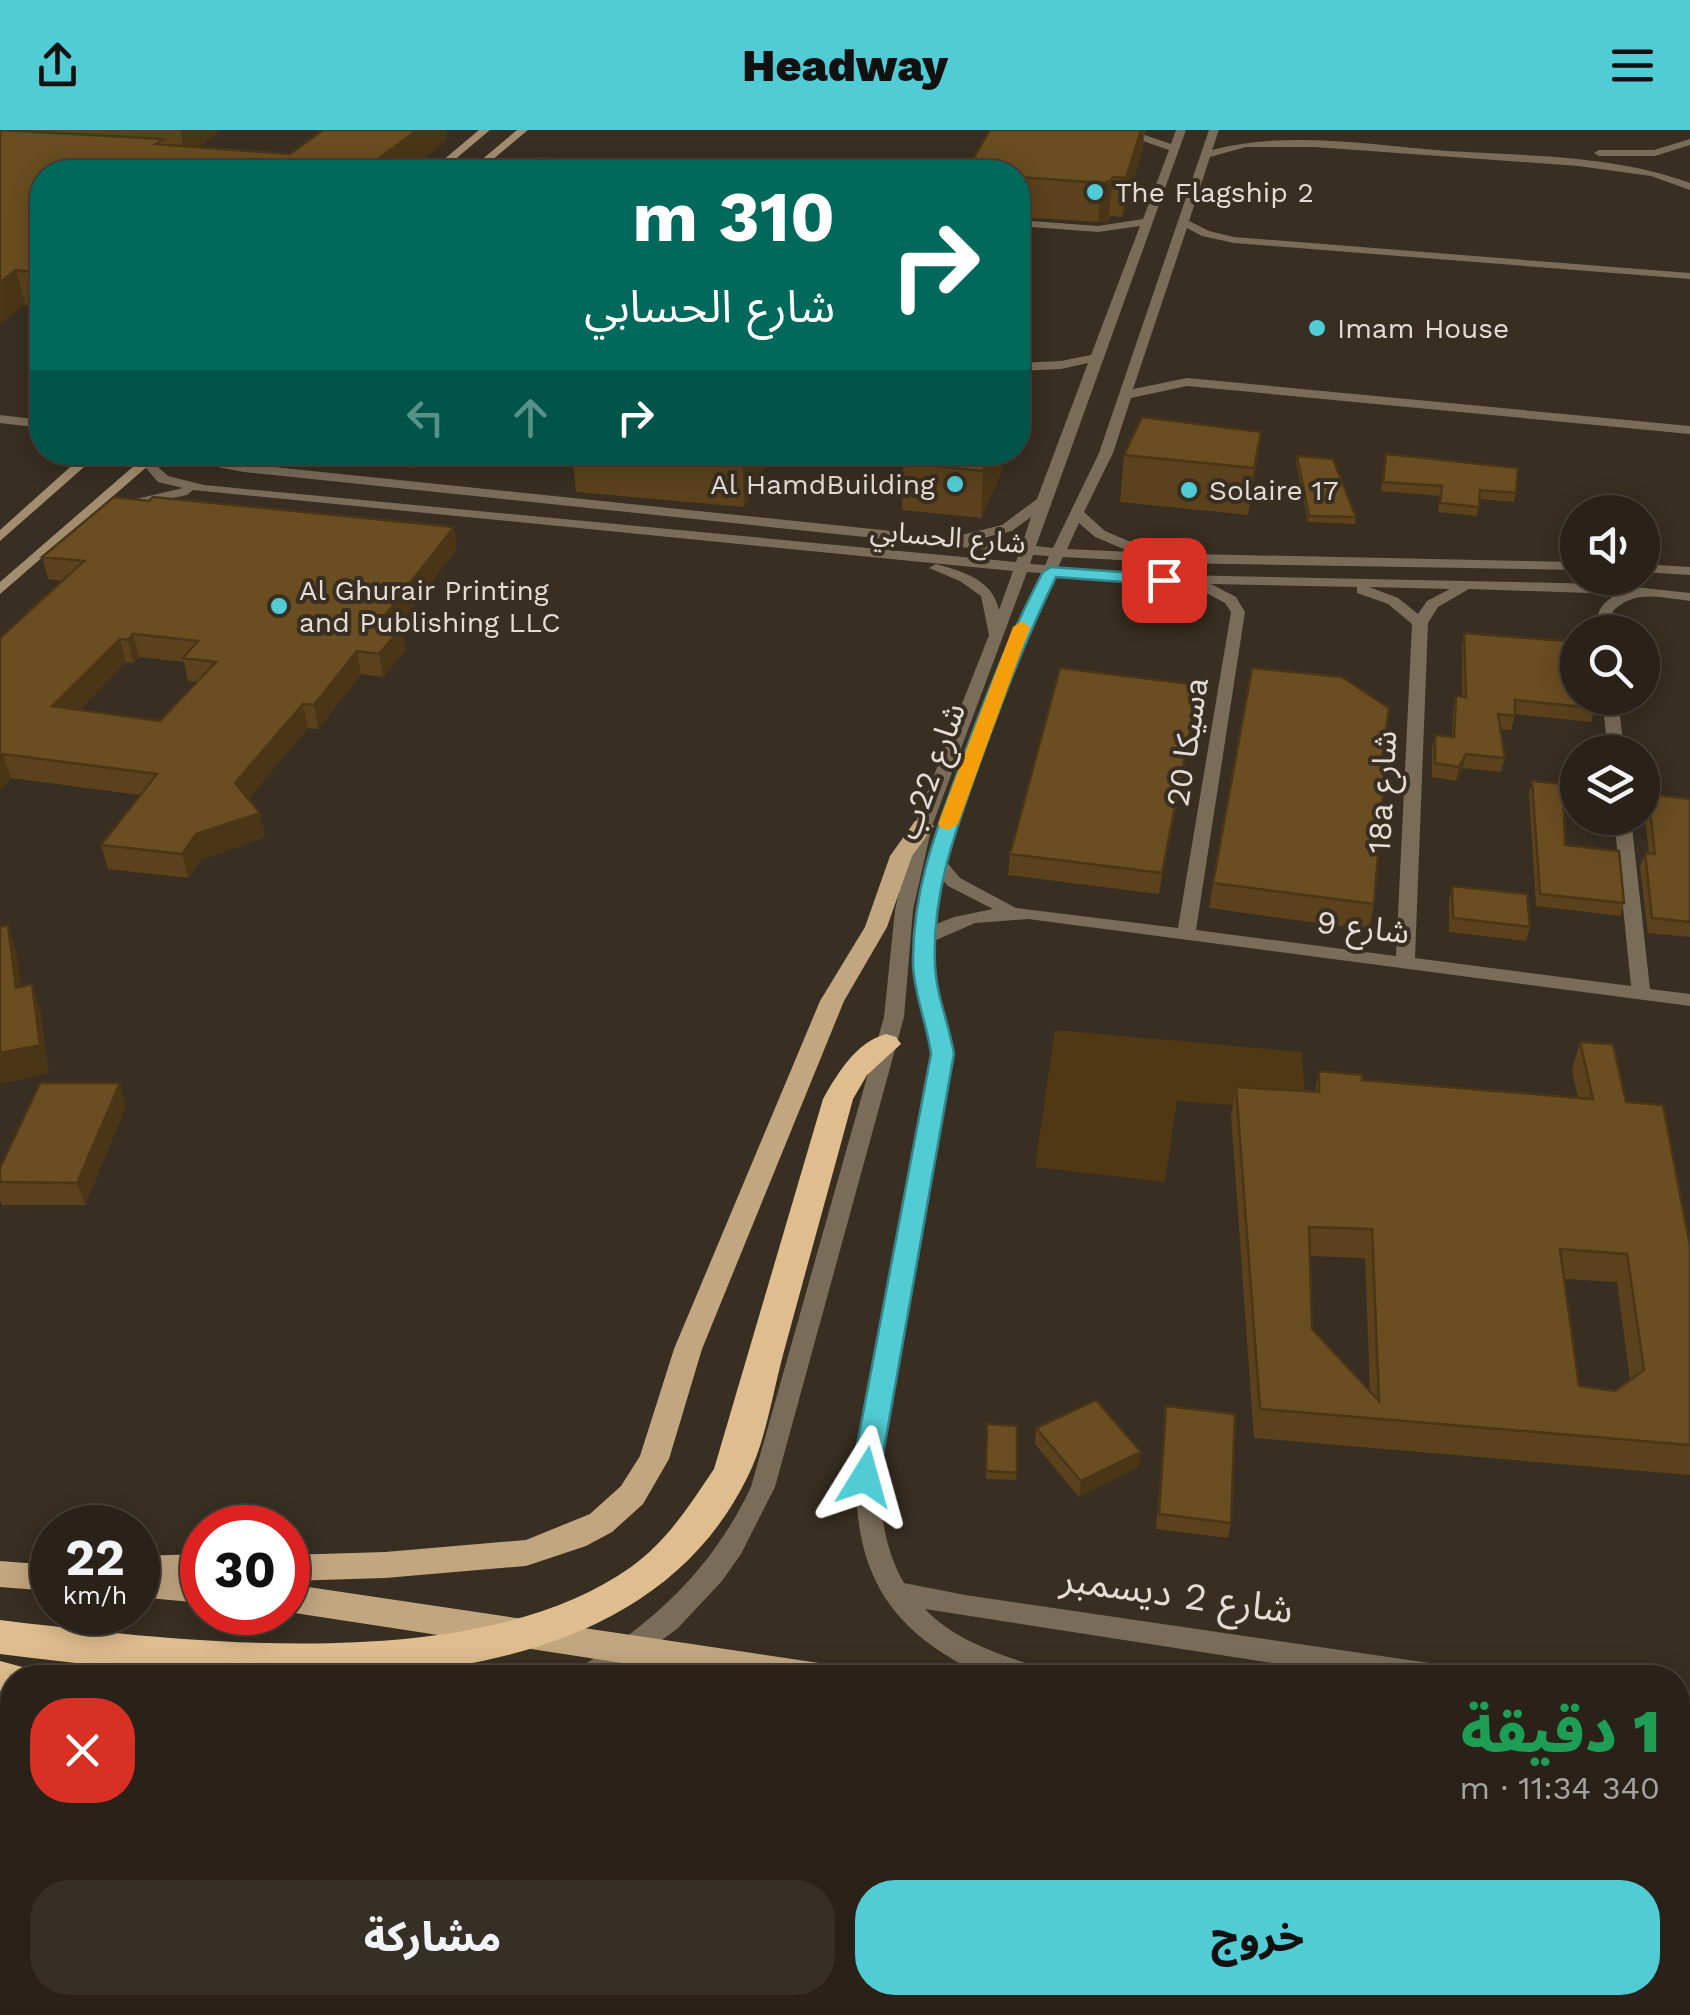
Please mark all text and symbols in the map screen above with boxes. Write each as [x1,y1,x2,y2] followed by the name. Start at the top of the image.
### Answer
[30,38,85,93] icon: share
[1605,38,1660,93] icon: menu
[742,39,948,92] text: Headway
[632,176,835,258] text: 310 m
[1115,176,1314,209] place label: The Flagship 2
[1084,181,1106,203] marker: The Flagship 2
[870,200,1000,330] icon: right
[584,280,835,333] text: شارع الحسابي
[1337,312,1509,345] place label: Imam House
[1306,317,1328,339] marker: Imam House
[398,390,453,445] icon: left
[503,390,558,445] icon: ahead
[608,390,663,445] icon: right
[710,468,935,501] place label: Al HamdBuilding
[944,473,966,495] marker: Al HamdBuilding
[1209,474,1338,507] place label: Solaire 17
[1178,479,1200,501] marker: Solaire 17
[1560,495,1660,835] map controls
[1560,495,1660,595] button: sound
[868,514,1027,565] street label: شارع الحسابي
[1122,538,1207,623] pin
[1137,553,1192,608] icon: arrive
[299,574,561,639] place label: Al Ghurair Printing and Publishing LLC
[268,595,290,617] marker: Al Ghurair Printing and Publishing LLC
[1560,615,1660,715] button: search
[1158,675,1216,809] street label: سيكا 20a
[889,698,978,846] street label: شارع 22ب
[1360,730,1409,855] street label: 18a شارع
[1560,735,1660,835] button: layers
[1314,902,1411,956] street label: شارع 9
[813,1425,917,1529] position arrow
[180,1505,310,1635] speed limit sign: 30
[65,1528,125,1587] text: 22
[1056,1556,1296,1638] street label: شارع 2 ديسمبر
[63,1581,127,1610] text: km/h
[1461,1696,1660,1767] text: 1 دقيقة
[30,1698,135,1803] button: close
[1459,1769,1660,1807] text: 340 m · 11:34
[30,1880,835,1995] button: مشاركة
[855,1880,1660,1995] button: خروج

